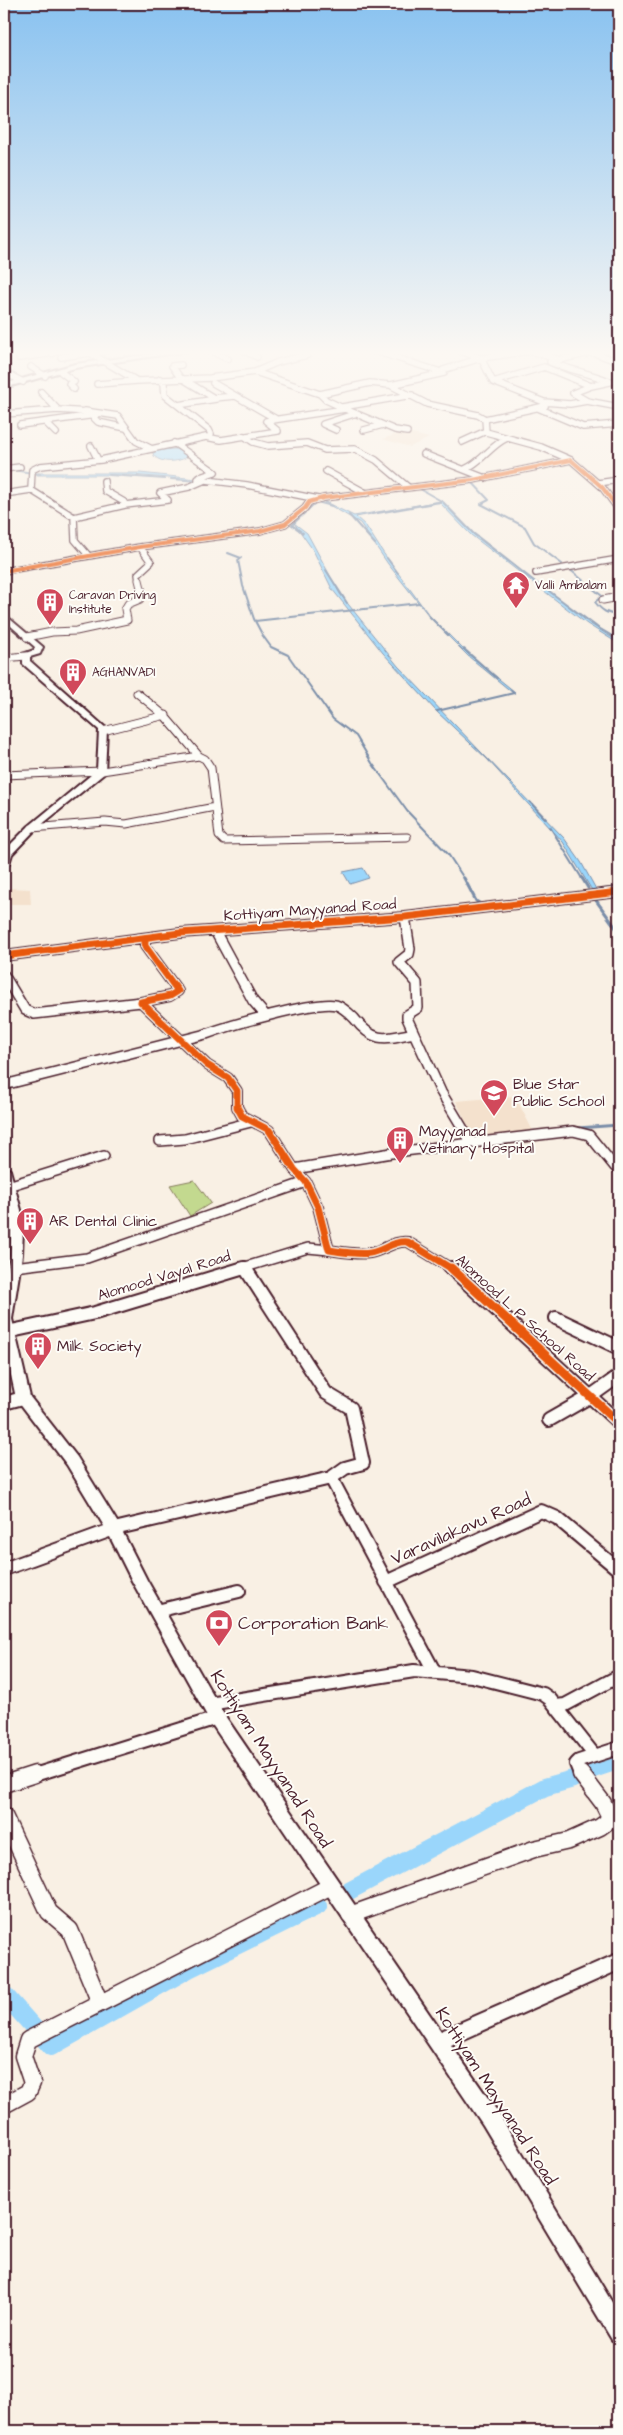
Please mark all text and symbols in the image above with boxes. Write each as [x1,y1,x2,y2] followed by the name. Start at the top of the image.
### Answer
[501,570,531,609] temple icon: Valli Ambalam
[535,577,607,594] place label: Valli Ambalam
[35,587,65,626] building icon: Caravan Driving Institute
[69,587,156,618] place label: Caravan Driving Institute
[58,657,88,696] building icon: AGHANVADI
[92,664,155,681] place label: AGHANVADI
[223,893,397,928] street label: Kottiyam Mayyanad Road
[513,1074,605,1112] place label: Blue Star Public School
[479,1078,509,1117] school or university icon: Blue Star Public School
[419,1121,534,1160] place label: Mayyanad Vetinary Hospital
[385,1125,415,1164] building icon: Mayyanad Vetinary Hospital
[15,1206,45,1245] building icon: AR Dental Clinic
[49,1211,158,1232] place label: AR Dental Clinic
[95,1246,234,1307] street label: Alomood Vayal Road
[451,1250,599,1387] street label: Alomood L P School Road
[23,1331,53,1370] building icon: Milk Society
[57,1336,142,1358] place label: Milk Society
[387,1487,535,1571] street label: Varavilakavu Road
[204,1608,234,1647] bank icon: Corporation Bank
[238,1611,388,1636] place label: Corporation Bank
[203,1665,338,1853] street label: Kottiyam Mayyanad Road
[428,2002,563,2190] street label: Kottiyam Mayyanad Road

